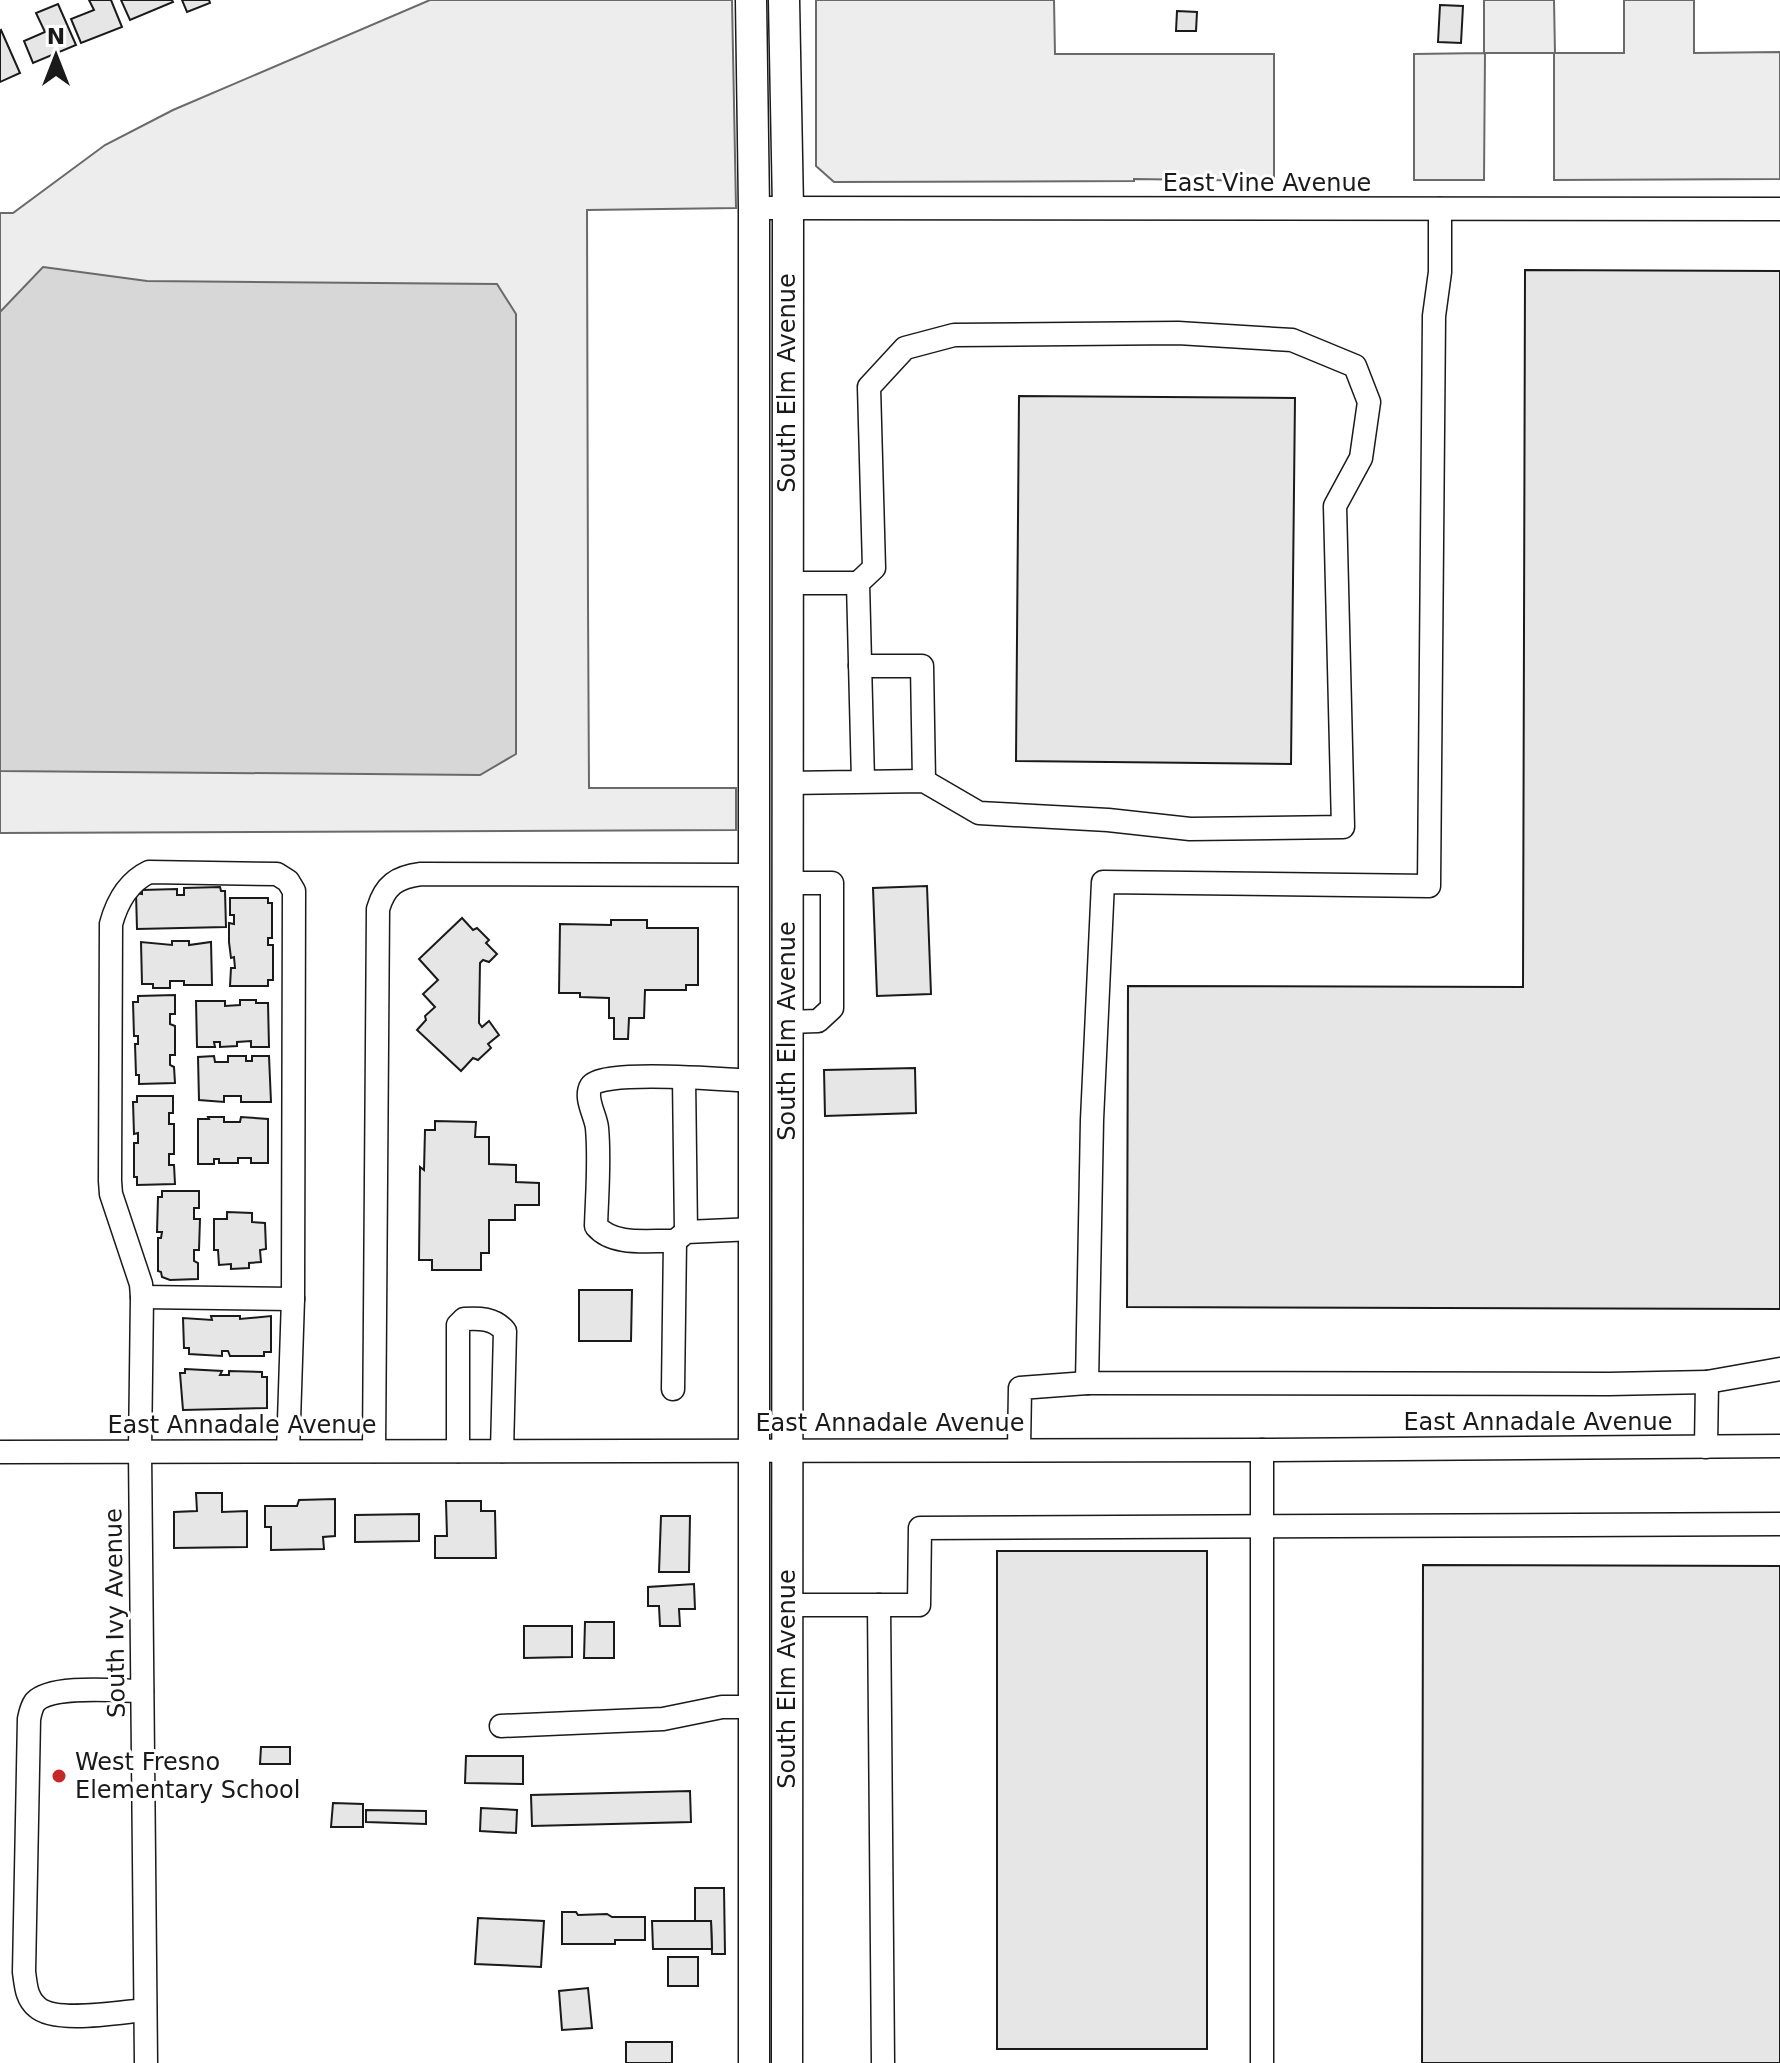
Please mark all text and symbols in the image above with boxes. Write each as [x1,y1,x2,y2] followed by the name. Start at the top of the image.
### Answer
[16,16,96,96] north arrow
[47,24,65,49] text: N
[1163,169,1371,197] street label: East Vine Avenue
[773,273,801,493] street label: South Elm Avenue
[773,921,801,1141] street label: South Elm Avenue
[1403,1408,1673,1436] street label: East Annadale Avenue
[755,1409,1025,1437] street label: East Annadale Avenue
[107,1411,377,1439] street label: East Annadale Avenue
[99,1508,131,1718] street label: South Ivy Avenue
[773,1569,801,1789] street label: South Elm Avenue
[75,1748,300,1804] place label: West Fresno Elementary School
[50,1767,68,1785] marker: West Fresno Elementary School

